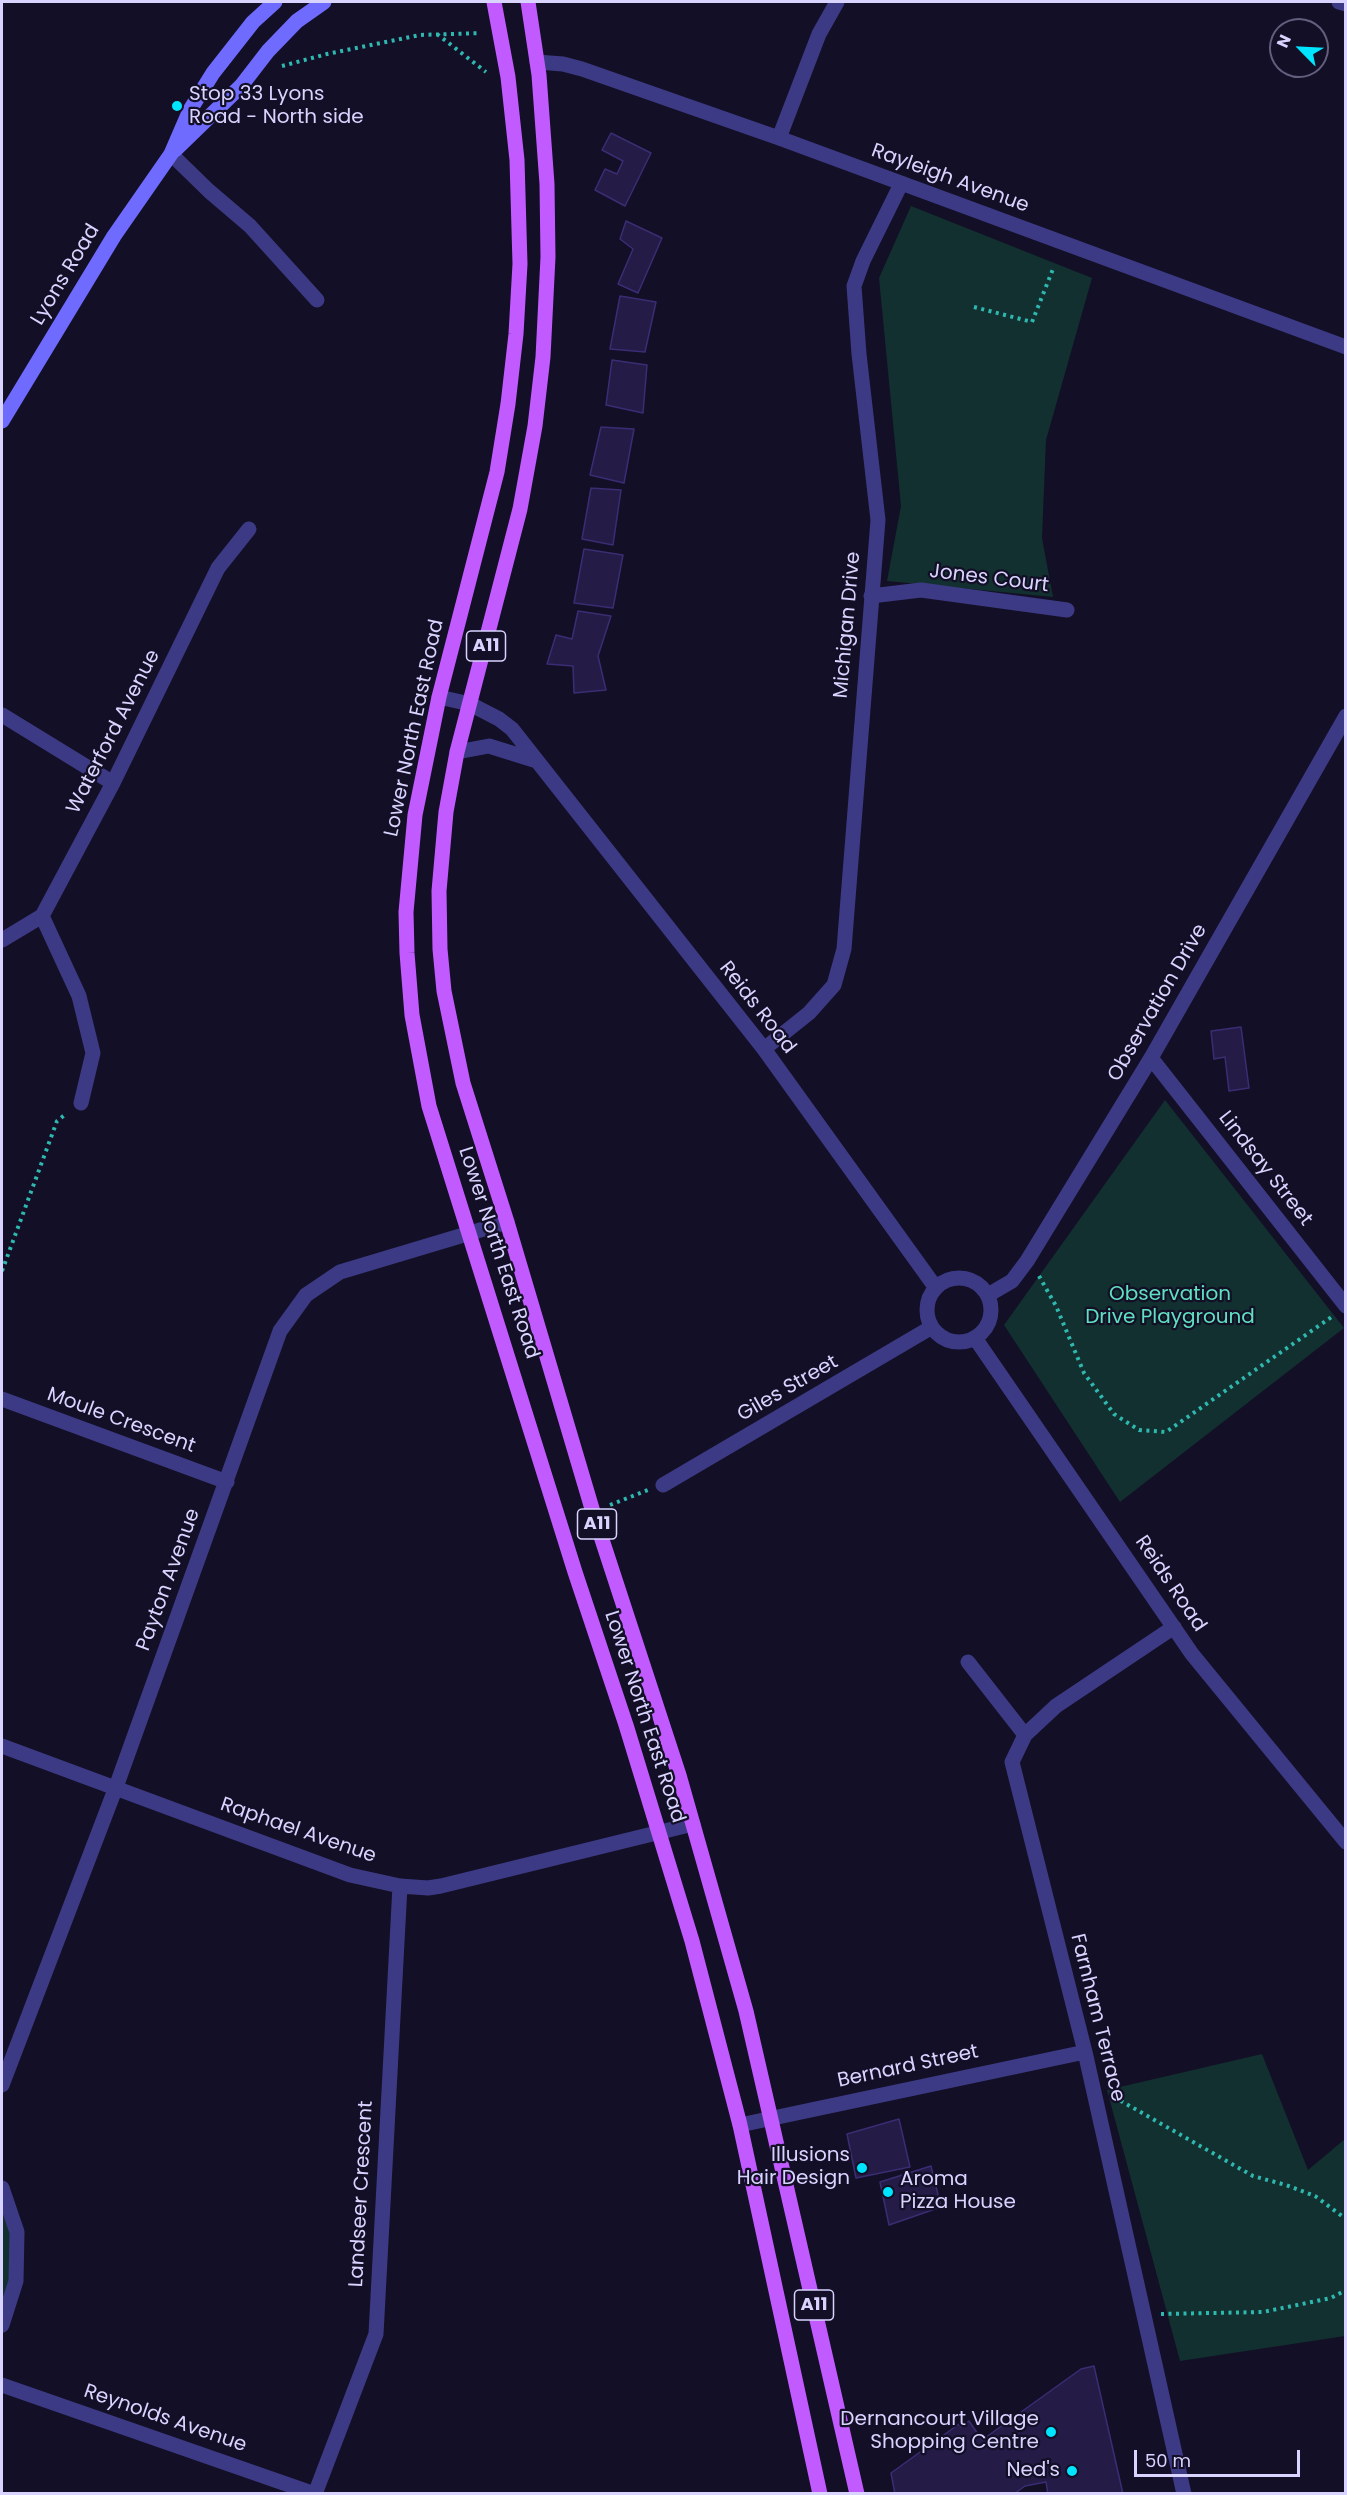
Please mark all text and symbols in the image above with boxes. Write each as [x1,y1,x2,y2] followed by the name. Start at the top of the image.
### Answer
[1269,18,1329,78] north arrow
[1271,31,1297,51] text: N
[189,83,364,130] place label: Stop 33 Lyons Road - North side
[170,99,184,113] marker: Stop 33 Lyons Road - North side
[868,139,1032,219] street label: Rayleigh Avenue
[27,220,105,330] street label: Lyons Road
[830,551,866,699] street label: Michigan Drive
[928,560,1050,598] street label: Jones Court
[380,617,450,839] street label: Lower North East Road
[466,631,506,661] road number: A11
[62,646,166,818] street label: Waterford Avenue
[1103,920,1213,1086] street label: Observation Drive
[713,957,801,1059] street label: Reids Road
[1213,1107,1317,1231] street label: Lindsay Street
[452,1144,544,1362] street label: Lower North East Road
[1085,1283,1255,1330] park label: Observation Drive Playground
[733,1351,843,1427] street label: Giles Street
[44,1383,198,1459] street label: Moule Crescent
[132,1506,206,1654] street label: Payton Avenue
[578,1509,616,1539] road number: A11
[1129,1531,1211,1637] street label: Reids Road
[598,1608,690,1826] street label: Lower North East Road
[217,1793,379,1869] street label: Raphael Avenue
[1065,1931,1129,2105] street label: Farnham Terrace
[835,2040,981,2094] street label: Bernard Street
[345,2100,379,2288] street label: Landseer Crescent
[737,2144,850,2191] place label: Illusions Hair Design
[855,2161,869,2175] marker: Illusions Hair Design
[900,2168,1016,2215] place label: Aroma Pizza House
[881,2185,895,2199] marker: Aroma Pizza House
[794,2290,834,2320] road number: A11
[80,2380,250,2458] street label: Reynolds Avenue
[840,2408,1039,2455] place label: Dernancourt Village Shopping Centre
[1044,2425,1058,2439] marker: Dernancourt Village Shopping Centre
[1137,2438,1304,2476] scale bar
[1145,2448,1191,2473] text: 50 m
[1006,2459,1060,2483] place label: Ned's
[1065,2464,1079,2478] marker: Ned's

